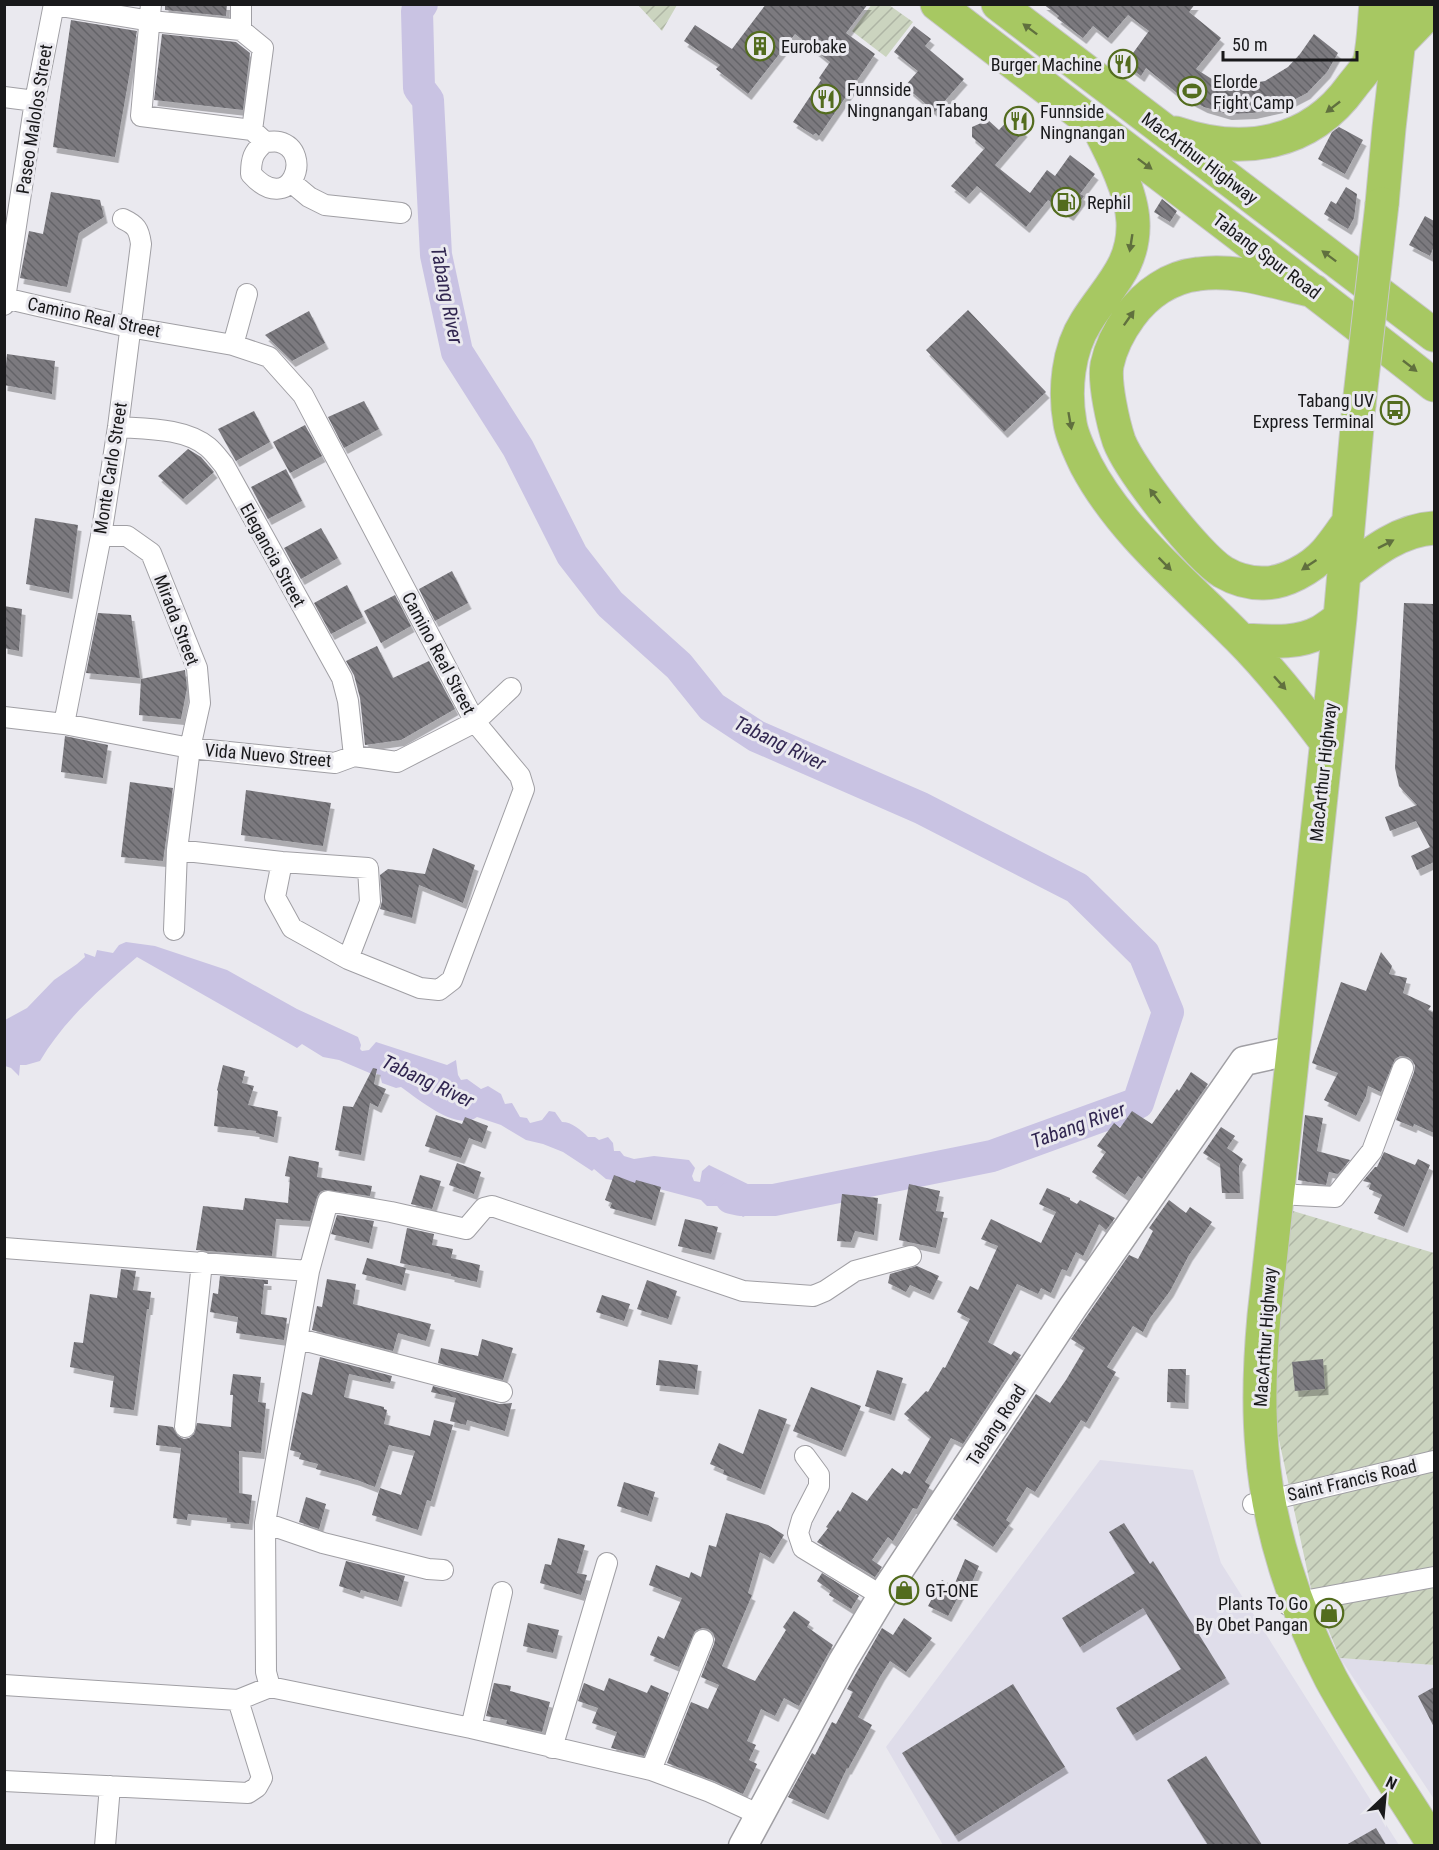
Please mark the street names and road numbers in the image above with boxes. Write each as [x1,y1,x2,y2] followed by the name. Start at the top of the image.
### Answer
[12,43,56,195] street label: Paseo Malolos Street
[1138,108,1263,209] street label: MacArthur Highway
[1209,209,1325,303] street label: Tabang Spur Road
[26,293,162,341] street label: Camino Real Street
[89,401,131,535] street label: Monte Carlo Street
[236,500,310,610] street label: Elegancia Street
[150,572,204,668] street label: Mirada Street
[398,588,480,718] street label: Camino Real Street
[1305,701,1341,843] street label: MacArthur Highway
[204,739,332,771] street label: Vida Nuevo Street
[1250,1266,1280,1407] street label: MacArthur Highway
[962,1381,1030,1469] street label: Tabang Road
[1285,1455,1419,1505] street label: Saint Francis Road

